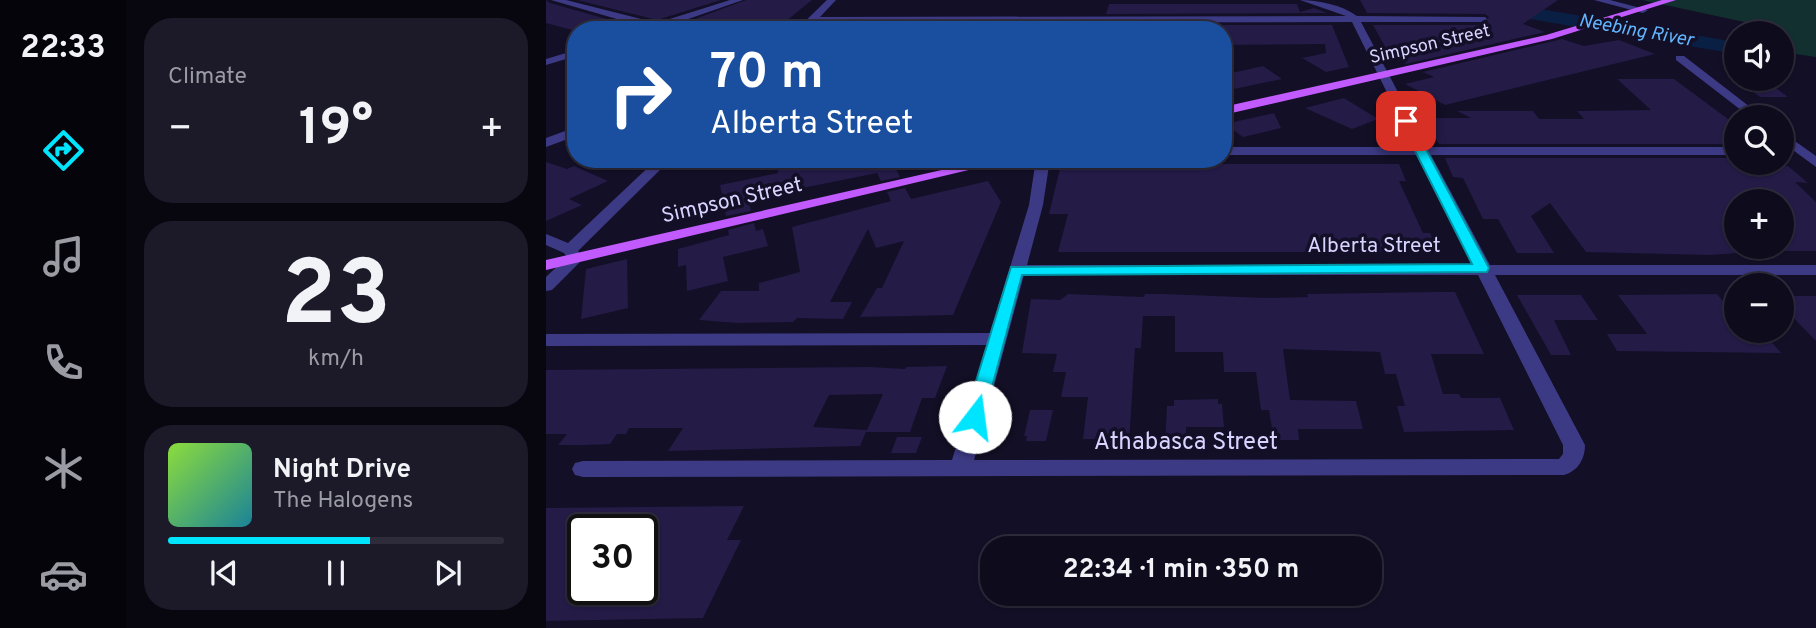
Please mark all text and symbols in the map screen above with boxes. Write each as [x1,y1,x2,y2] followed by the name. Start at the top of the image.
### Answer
[1577,9,1697,53] water label: Neebing River
[1368,20,1492,70] street label: Simpson Street
[1724,21,1794,343] map controls
[1724,21,1794,91] button: sound
[20,29,106,69] text: 22:33
[710,44,824,106] text: 70 m
[595,49,686,140] icon: right
[168,63,247,92] text: Climate
[1376,91,1436,151] pin
[299,97,373,163] text: 19°
[1387,102,1425,140] icon: arrive
[710,105,913,145] text: Alberta Street
[1724,105,1794,175] button: search
[168,106,193,155] text: −
[479,106,504,155] text: +
[39,126,88,175] icon: directions
[659,172,805,230] street label: Simpson Street
[1724,189,1794,259] button: +
[39,232,88,281] icon: music
[1307,233,1441,260] street label: Alberta Street
[281,242,391,357] text: 23
[1724,273,1794,343] button: −
[39,338,88,387] icon: phone
[308,345,364,374] text: km/h
[938,380,1012,454] position arrow
[1094,428,1278,458] street label: Athabasca Street
[39,444,88,493] icon: climate
[273,454,411,487] text: Night Drive
[273,487,413,516] text: The Halogens
[567,514,658,605] speed limit sign: 30
[39,550,88,599] icon: car
[205,554,243,592] icon: previous
[317,554,355,592] icon: pause
[429,554,467,592] icon: next
[1063,554,1299,587] text: 22:34 · 1 min · 350 m

